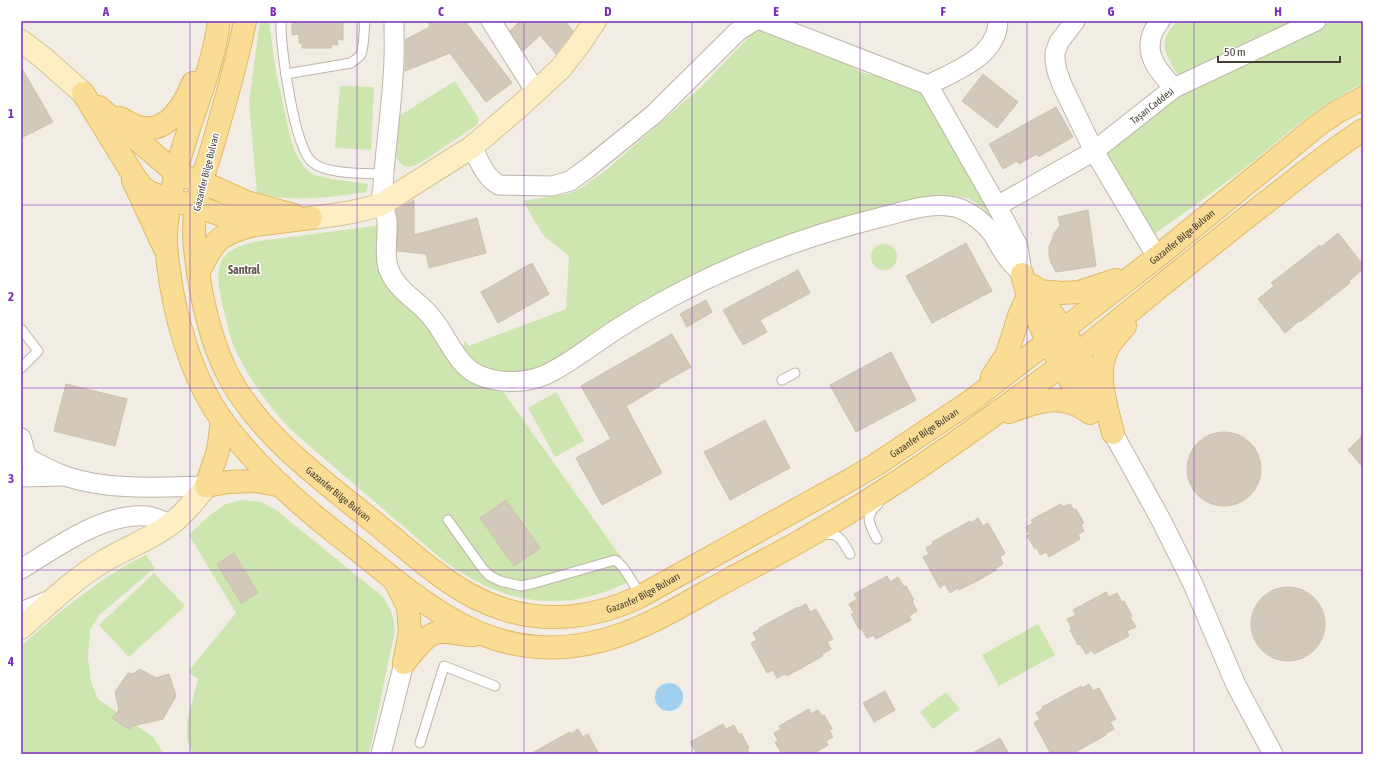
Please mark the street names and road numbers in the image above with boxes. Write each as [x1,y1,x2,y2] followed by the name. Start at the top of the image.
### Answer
[1128,85,1175,126] street label: Taşan Caddesi
[191,132,221,212] street label: Gazanfer Bilge Bulvarı
[1147,207,1217,266] street label: Gazanfer Bilge Bulvarı
[888,406,961,459] street label: Gazanfer Bilge Bulvarı
[304,464,374,523] street label: Gazanfer Bilge Bulvarı
[605,570,681,615] street label: Gazanfer Bilge Bulvarı

